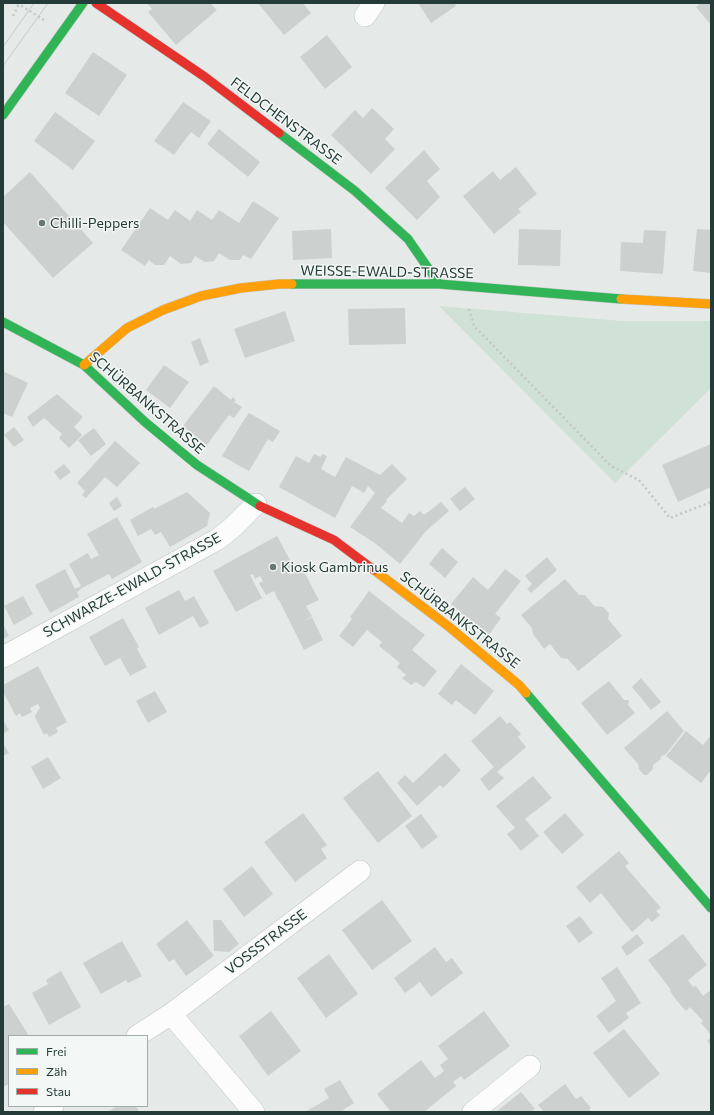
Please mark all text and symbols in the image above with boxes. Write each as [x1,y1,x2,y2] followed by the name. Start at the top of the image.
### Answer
[227,74,345,168] street label: FELDCHENSTRASSE
[50,215,139,231] place label: Chilli-Peppers
[37,218,47,228] marker: Chilli-Peppers
[300,262,474,282] street label: WEISSE-EWALD-STRASSE
[86,348,208,458] street label: SCHÜRBANKSTRASSE
[40,529,224,641] street label: SCHWARZE-EWALD-STRASSE
[281,559,388,575] place label: Kiosk Gambrinus
[268,562,278,572] marker: Kiosk Gambrinus
[397,568,523,672] street label: SCHÜRBANKSTRASSE
[222,906,310,978] street label: VOSSSTRASSE
[8,1035,148,1107] legend
[46,1044,67,1058] text: Frei
[46,1064,67,1078] text: Zäh
[46,1084,71,1098] text: Stau

